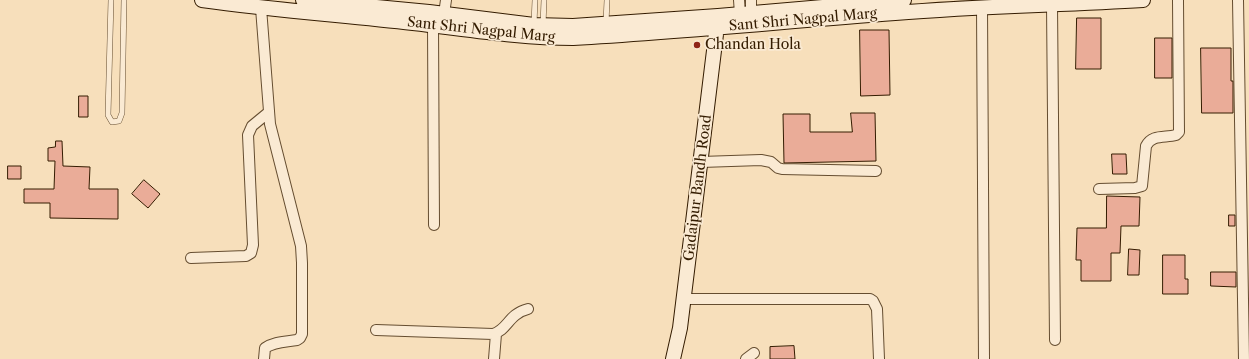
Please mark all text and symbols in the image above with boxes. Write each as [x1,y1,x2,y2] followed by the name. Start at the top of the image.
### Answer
[728,5,878,35] street label: Sant Shri Nagpal Marg
[406,14,556,46] street label: Sant Shri Nagpal Marg
[705,37,801,53] place label: Chandan Hola
[692,40,702,50] marker: Chandan Hola
[681,114,715,262] street label: Gadaipur Bandh Road

